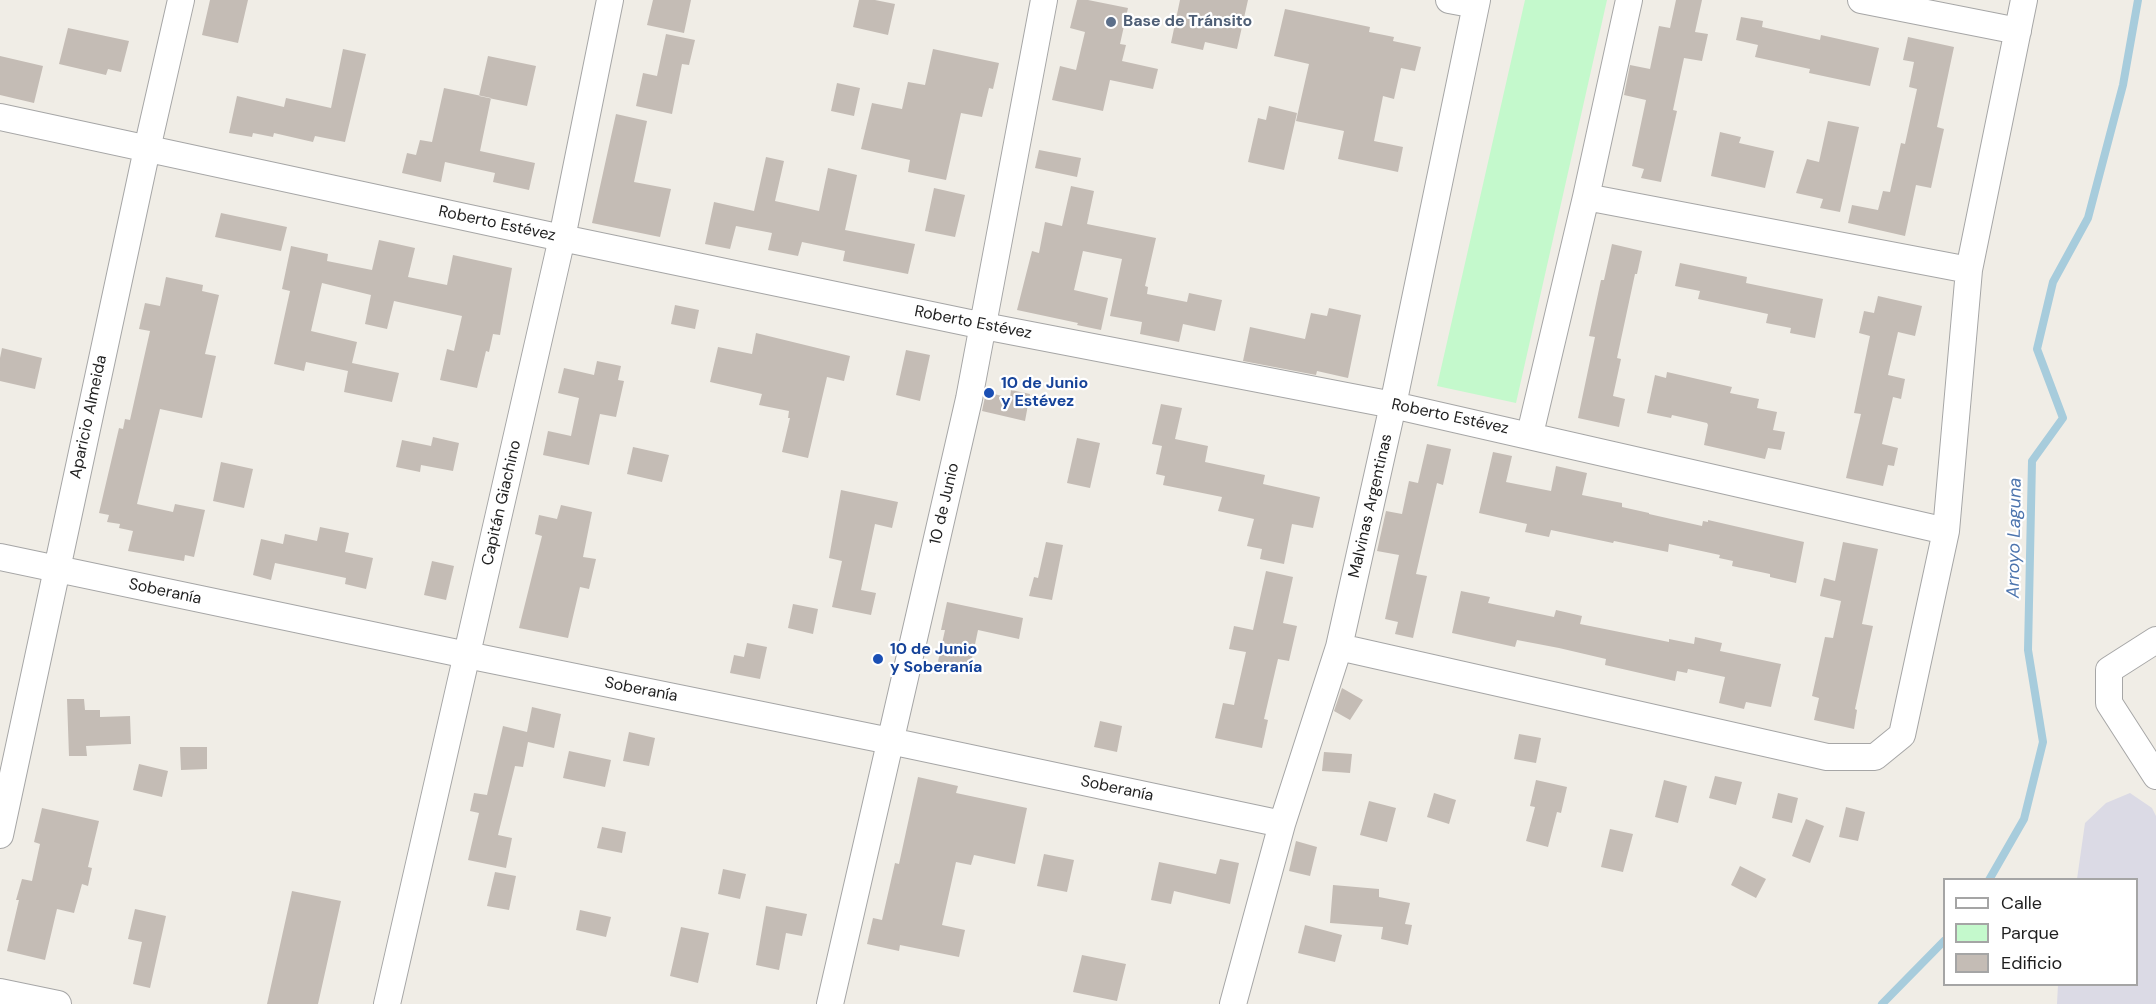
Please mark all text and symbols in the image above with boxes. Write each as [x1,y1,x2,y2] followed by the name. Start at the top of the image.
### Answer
[1123,12,1252,32] place label: Base de Tránsito
[1104,15,1118,29] marker: Base de Tránsito
[437,202,557,246] street label: Roberto Estévez
[913,302,1033,344] street label: Roberto Estévez
[67,353,111,481] street label: Aparicio Almeida
[1001,374,1088,412] place label: 10 de Junio y Estévez
[982,386,996,400] marker: 10 de Junio y Estévez
[1390,395,1510,439] street label: Roberto Estévez
[1345,432,1397,580] street label: Malvinas Argentinas
[478,438,526,568] street label: Capitán Giachino
[926,461,964,547] street label: 10 de Junio
[2003,478,2027,598] water label: Arroyo Laguna
[127,575,203,609] street label: Soberanía
[890,640,982,678] place label: 10 de Junio y Soberanía
[871,652,885,666] marker: 10 de Junio y Soberanía
[603,674,679,706] street label: Soberanía
[1079,772,1155,806] street label: Soberanía
[1943,878,2138,986] legend
[2001,891,2042,915] text: Calle
[2001,921,2059,945] text: Parque
[2001,951,2062,975] text: Edificio

